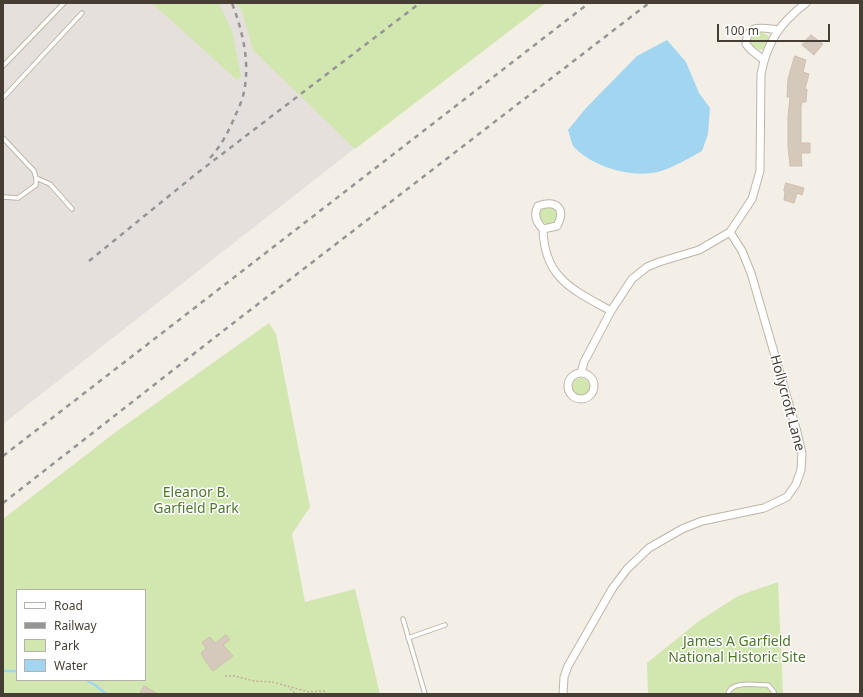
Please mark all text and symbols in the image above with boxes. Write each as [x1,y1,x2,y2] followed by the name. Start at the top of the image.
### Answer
[719,16,832,42] scale bar
[724,22,759,39] text: 100 m
[766,353,808,453] street label: Hollycroft Lane
[153,485,239,518] park label: Eleanor B. Garfield Park
[16,589,146,681] legend
[54,597,83,614] text: Road
[54,617,97,634] text: Railway
[668,634,806,666] park label: James A Garfield National Historic Site
[54,637,79,654] text: Park
[54,657,88,674] text: Water

